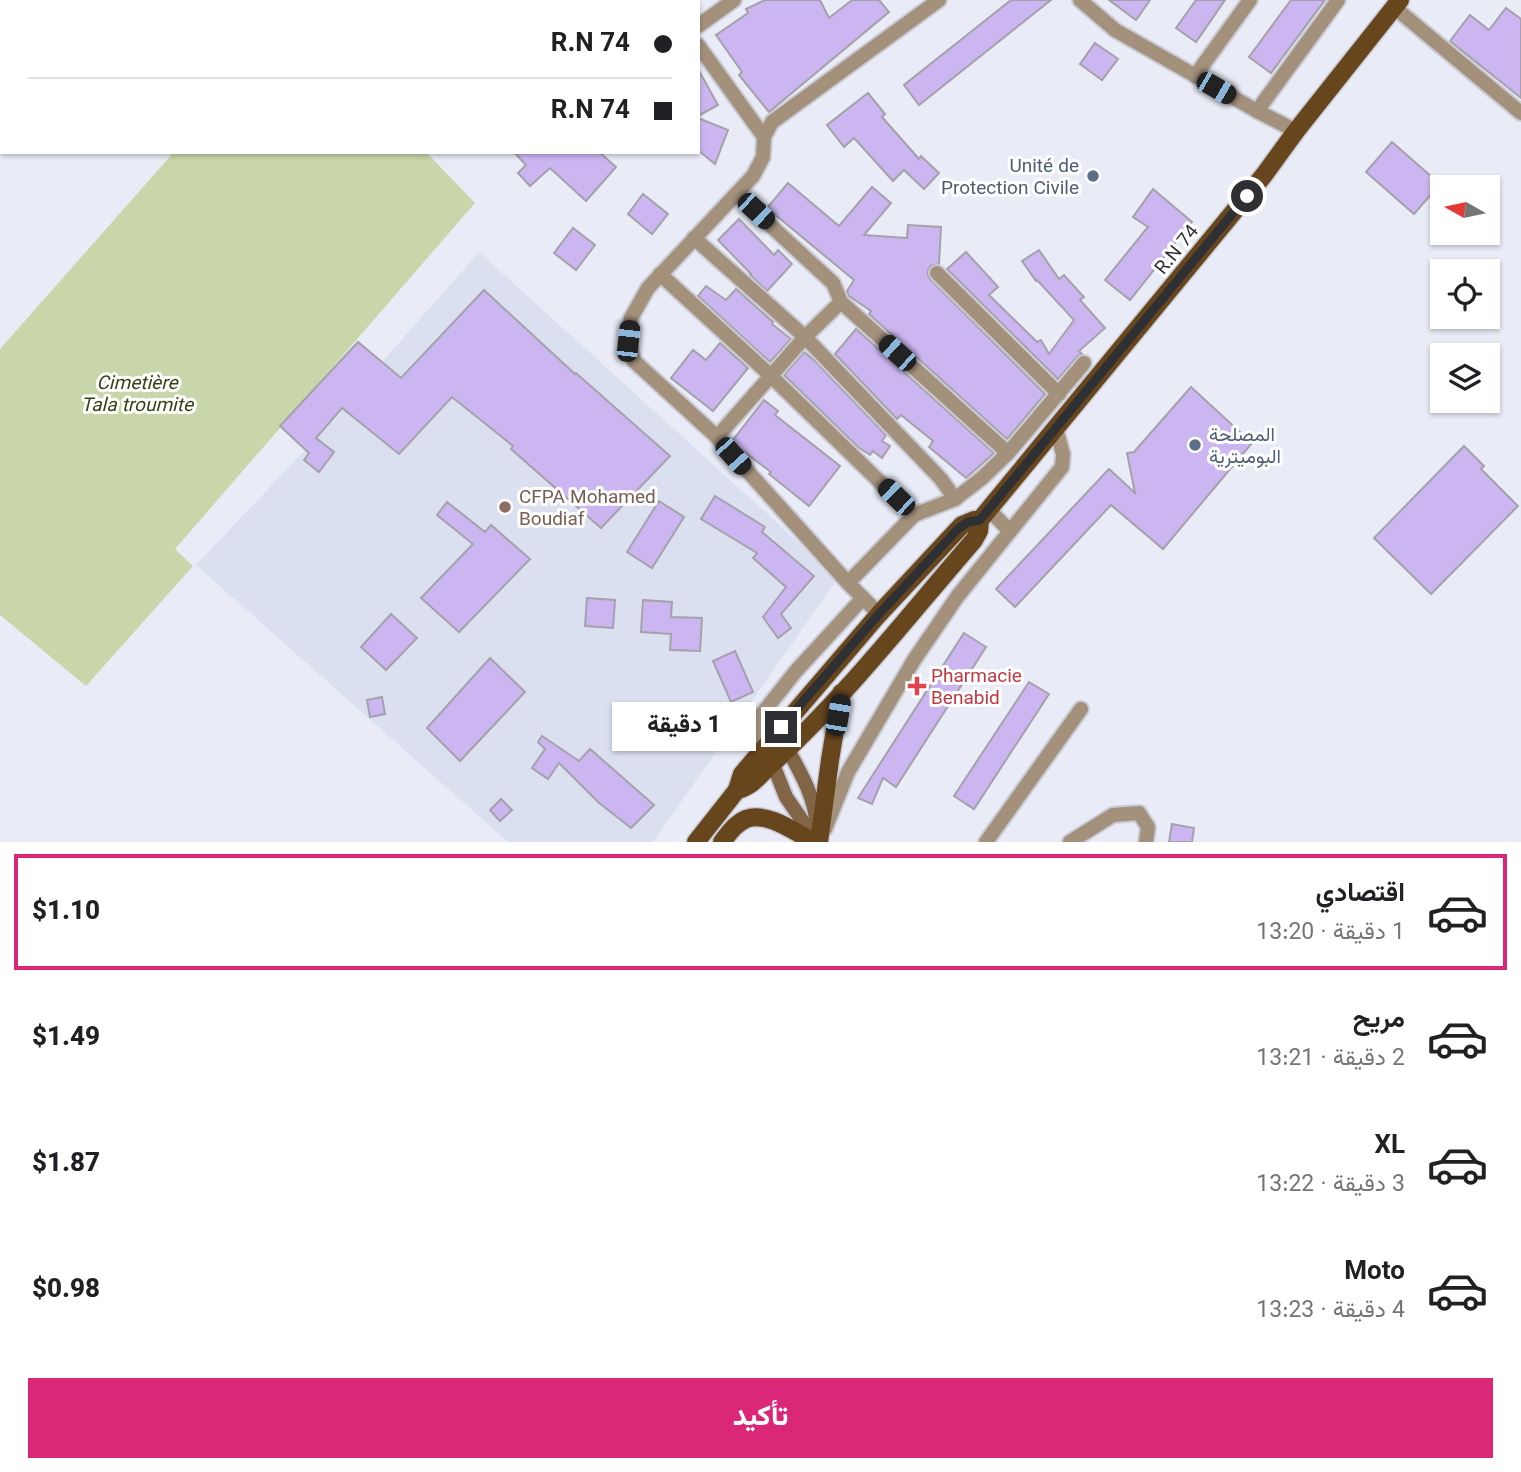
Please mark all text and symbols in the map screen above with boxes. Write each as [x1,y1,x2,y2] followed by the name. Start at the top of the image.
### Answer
[551,24,630,65] text: R.N 74
[1193,68,1240,108] car
[551,91,630,132] text: R.N 74
[941,153,1079,204] place label: Unité de Protection Civile
[1085,168,1101,184] marker: Unité de Protection Civile
[1430,175,1500,245] north arrow
[1430,175,1500,413] map controls
[1231,180,1263,212] route start
[734,189,779,233] car
[1149,219,1207,282] street label: R.N 74
[1430,259,1500,329] button: locate
[616,319,641,363] car
[875,331,920,375] car
[1430,343,1500,413] button: layers
[81,370,195,421] park label: Cimetière Tala troumite
[1209,422,1281,473] place label: المصلحة البوميترية
[712,433,755,479] car
[1187,437,1203,453] marker: المصلحة البوميترية
[874,475,919,519] car
[519,484,656,535] place label: CFPA Mohamed Boudiaf
[497,499,513,515] marker: CFPA Mohamed Boudiaf
[931,663,1022,714] place label: Pharmacie Benabid
[909,678,925,694] marker: Pharmacie Benabid
[825,692,852,738] car
[613,702,756,752] callout: 1 دقيقة
[647,708,721,744] text: 1 دقيقة
[765,711,797,743] route end
[1316,874,1405,915] text: اقتصادي
[1426,881,1489,944] icon: car
[32,892,100,933] text: $1.10
[1256,915,1405,951] text: 1 دقيقة · 13:20
[1353,1000,1405,1041] text: مريح
[1426,1007,1489,1070] icon: car
[32,1018,100,1059] text: $1.49
[1256,1041,1405,1077] text: 2 دقيقة · 13:21
[1374,1126,1405,1167] text: XL
[1426,1133,1489,1196] icon: car
[32,1144,100,1185] text: $1.87
[1256,1167,1405,1203] text: 3 دقيقة · 13:22
[1344,1252,1405,1293] text: Moto
[1426,1259,1489,1322] icon: car
[32,1270,100,1311] text: $0.98
[1256,1293,1405,1329] text: 4 دقيقة · 13:23
[28,1378,1493,1458] button: تأكيد

